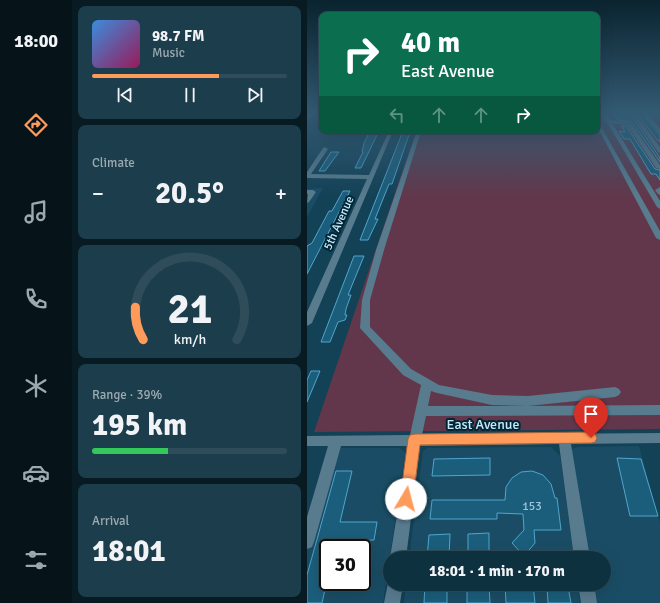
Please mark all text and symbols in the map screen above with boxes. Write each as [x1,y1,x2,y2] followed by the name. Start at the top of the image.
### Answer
[401,26,460,60] text: 40 m
[152,27,204,45] text: 98.7 FM
[335,28,387,80] icon: right
[14,30,58,52] text: 18:00
[152,45,185,61] text: Music
[401,60,495,82] text: East Avenue
[114,84,136,106] icon: previous
[179,84,201,106] icon: pause
[244,84,266,106] icon: next
[386,104,408,126] icon: left
[428,104,450,126] icon: ahead
[470,104,492,126] icon: ahead
[512,104,534,126] icon: right
[22,111,50,139] icon: directions
[92,155,135,171] text: Climate
[155,175,224,212] text: 20.5°
[92,180,104,207] text: −
[275,180,287,207] text: +
[320,194,358,252] street label: 5th Avenue
[22,198,50,226] icon: music
[167,283,212,334] text: 21
[22,285,50,313] icon: phone
[173,330,206,347] text: km/h
[22,372,50,400] icon: climate
[92,387,162,403] text: Range · 39%
[574,397,608,438] pin
[580,403,602,425] icon: arrive
[92,407,187,444] text: 195 km
[447,416,519,433] street label: East Avenue
[22,459,50,487] icon: car
[385,478,427,520] position arrow
[522,499,542,514] house number: 153
[92,513,129,529] text: Arrival
[92,533,166,570] text: 18:01
[319,539,371,591] speed limit sign: 30
[22,546,50,574] icon: filters
[429,562,565,580] text: 18:01 · 1 min · 170 m

